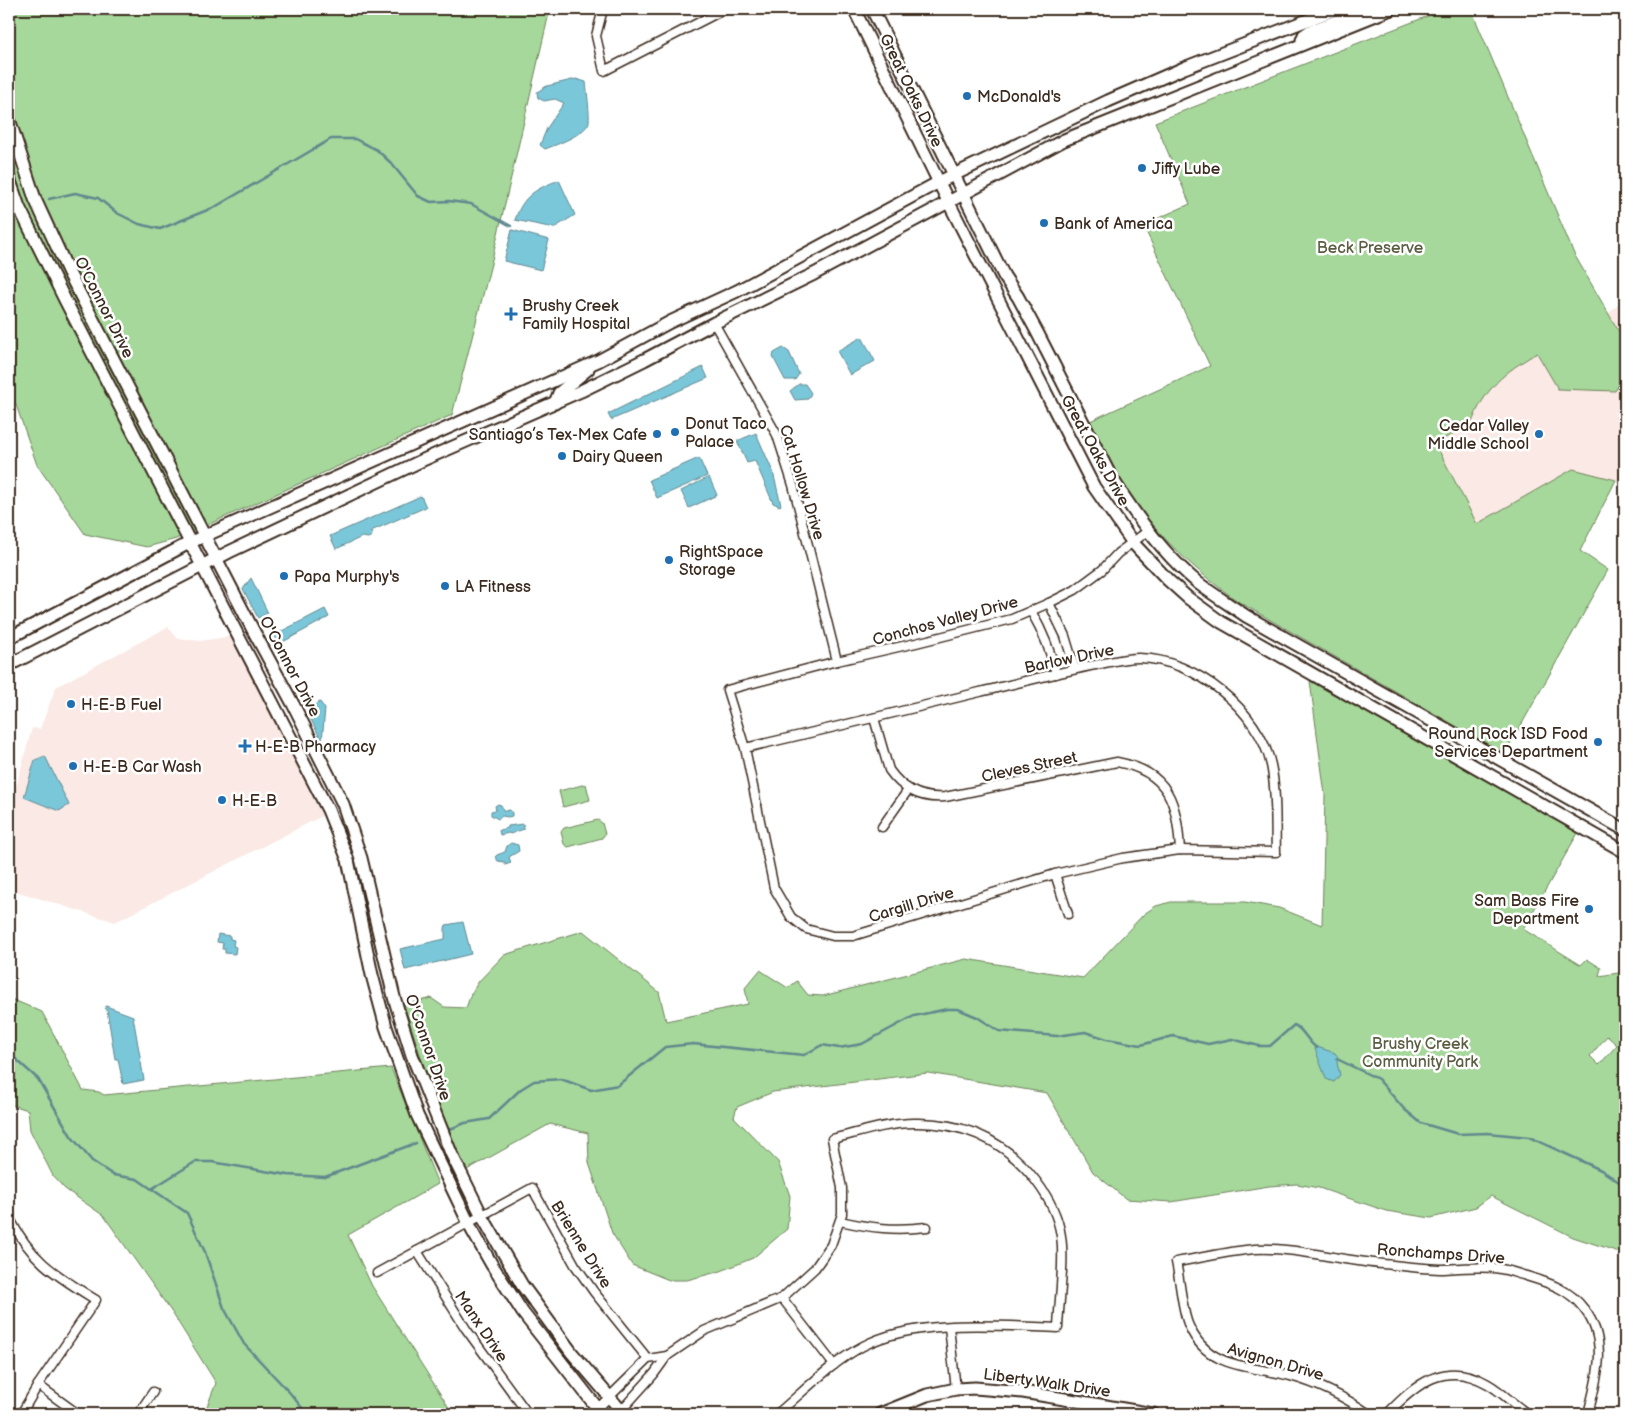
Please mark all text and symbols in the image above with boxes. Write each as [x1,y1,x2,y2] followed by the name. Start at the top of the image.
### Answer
[875,31,947,151] street label: Great Oaks Drive
[977,88,1061,107] place label: McDonald's
[961,90,973,102] marker: McDonald's
[1152,160,1221,179] place label: Jiffy Lube
[1136,162,1148,174] marker: Jiffy Lube
[1054,215,1173,234] place label: Bank of America
[1038,217,1050,229] marker: Bank of America
[1317,239,1424,258] park label: Beck Preserve
[70,254,138,362] street label: O'Connor Drive
[522,297,630,334] place label: Brushy Creek Family Hospital
[504,307,518,321] marker: Brushy Creek Family Hospital
[1056,392,1133,510] street label: Great Oaks Drive
[685,415,767,452] place label: Donut Taco Palace
[1427,417,1530,454] place label: Cedar Valley Middle School
[775,423,828,543] street label: Cat Hollow Drive
[469,426,648,445] place label: Santiago’s Tex-Mex Cafe
[669,426,681,438] marker: Donut Taco Palace
[651,428,663,440] marker: Santiago’s Tex-Mex Cafe
[1533,428,1545,440] marker: Cedar Valley Middle School
[572,448,663,467] place label: Dairy Queen
[556,450,568,462] marker: Dairy Queen
[679,543,764,580] place label: RightSpace Storage
[663,554,675,566] marker: RightSpace Storage
[294,568,400,587] place label: Papa Murphy's
[278,570,290,582] marker: Papa Murphy's
[455,578,531,597] place label: LA Fitness
[439,580,451,592] marker: LA Fitness
[871,593,1021,650] street label: Conchos Valley Drive
[255,613,324,721] street label: O'Connor Drive
[1023,641,1116,678] street label: Barlow Drive
[81,696,162,715] place label: H-E-B Fuel
[65,698,77,710] marker: H-E-B Fuel
[1428,725,1588,762] place label: Round Rock ISD Food Services Department
[1592,736,1604,748] marker: Round Rock ISD Food Services Department
[255,738,377,757] place label: H-E-B Pharmacy
[239,740,251,752] marker: H-E-B Pharmacy
[980,748,1079,787] street label: Cleves Street
[83,758,202,777] place label: H-E-B Car Wash
[67,760,79,772] marker: H-E-B Car Wash
[232,792,277,811] place label: H-E-B
[216,794,228,806] marker: H-E-B
[867,883,957,927] street label: Cargill Drive
[1474,892,1579,929] place label: Sam Bass Fire Department
[1583,903,1595,915] marker: Sam Bass Fire Department
[401,992,455,1104] street label: O'Connor Drive
[1362,1035,1478,1072] park label: Brushy Creek Community Park
[546,1198,615,1292] street label: Brienne Drive
[1376,1241,1506,1268] street label: Ronchamps Drive
[450,1288,512,1366] street label: Manx Drive
[1225,1340,1326,1385] street label: Avignon Drive
[982,1365,1112,1402] street label: Liberty Walk Drive

